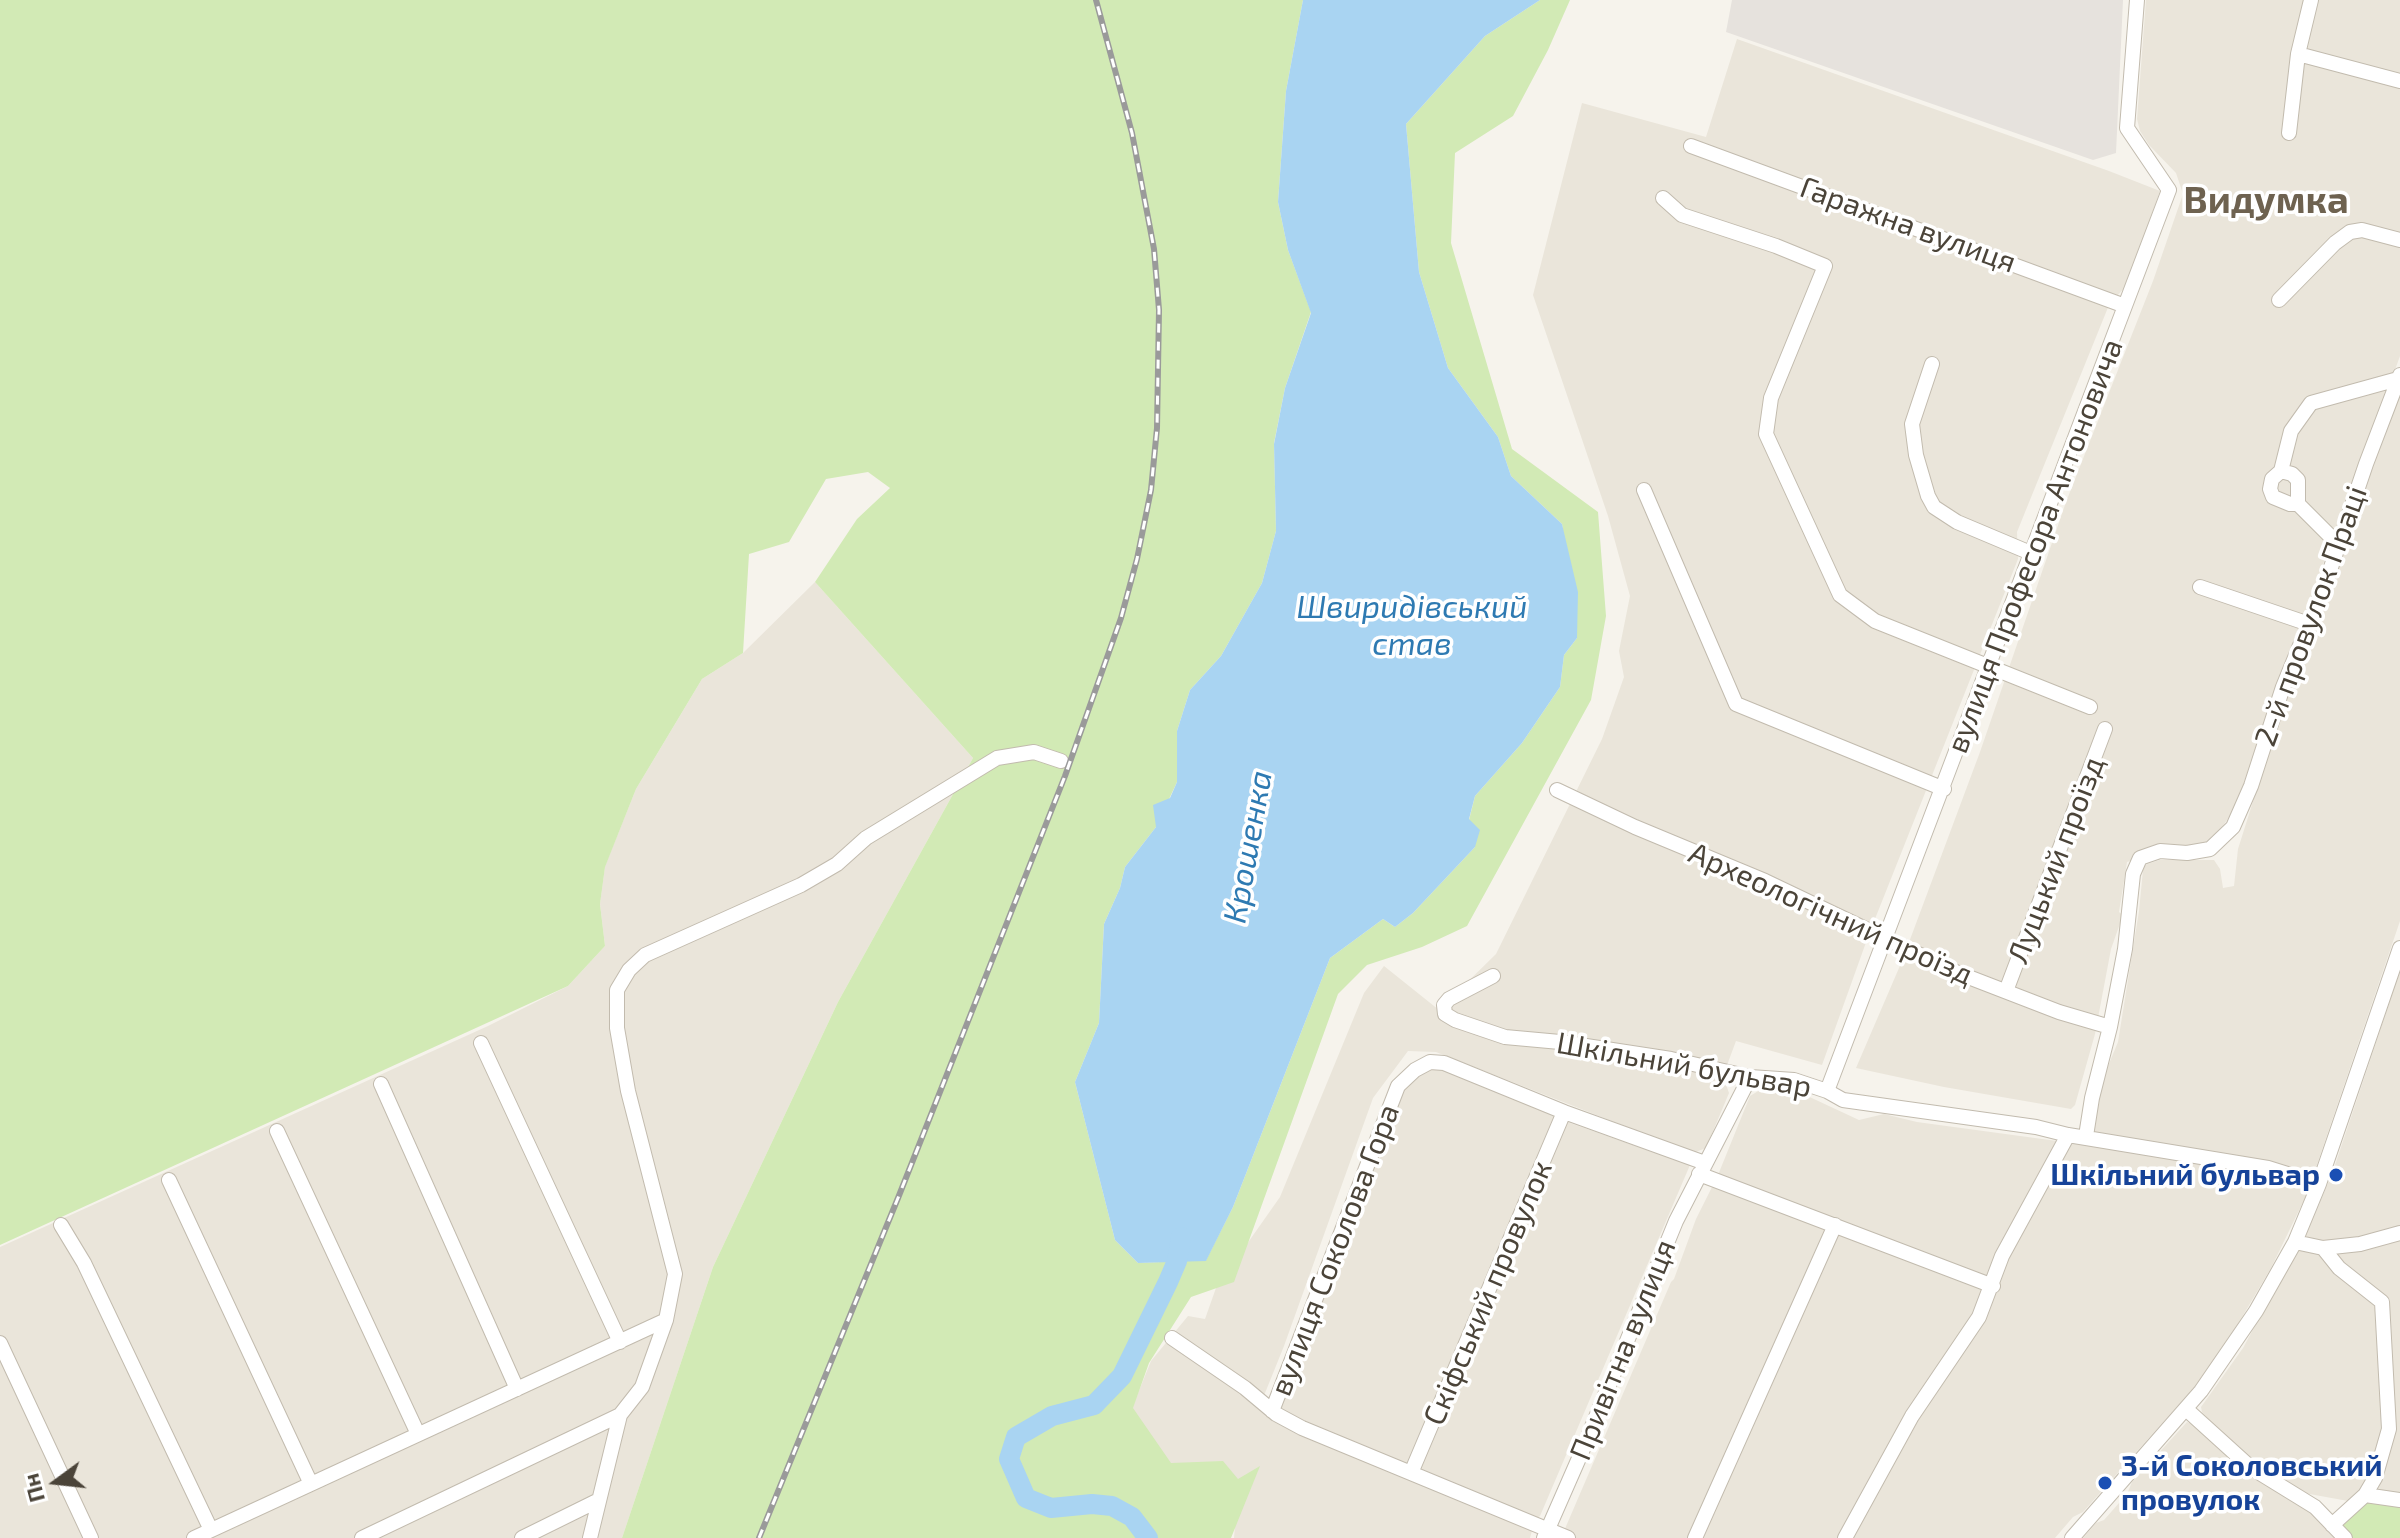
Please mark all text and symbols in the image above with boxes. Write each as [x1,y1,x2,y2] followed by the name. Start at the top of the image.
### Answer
[1795,169,2021,281] street label: Гаражна вулиця
[2183,177,2349,223] district label: Видумка
[1939,334,2131,758] street label: вулиця Професора Антоновича
[2247,481,2375,751] street label: 2-й провулок Праці
[1296,588,1528,663] water label: Швиридівський став
[2000,752,2112,968] street label: Луцький проїзд
[1216,768,1280,926] water label: Крошенка
[1683,835,1979,993] street label: Археологічний проїзд
[1554,1025,1814,1105] street label: Шкільний бульвар
[1263,1099,1407,1401] street label: вулиця Соколова Гора
[1416,1155,1560,1431] street label: Скіфський провулок
[2050,1157,2320,1193] place label: Шкільний бульвар
[2327,1166,2345,1184] marker: Шкільний бульвар
[1562,1234,1684,1466] street label: Привітна вулиця
[16,1442,96,1522] north arrow
[2121,1448,2383,1518] place label: 3-й Соколовський провулок
[17,1471,49,1505] text: Пн
[2096,1474,2114,1492] marker: 3-й Соколовський провулок

